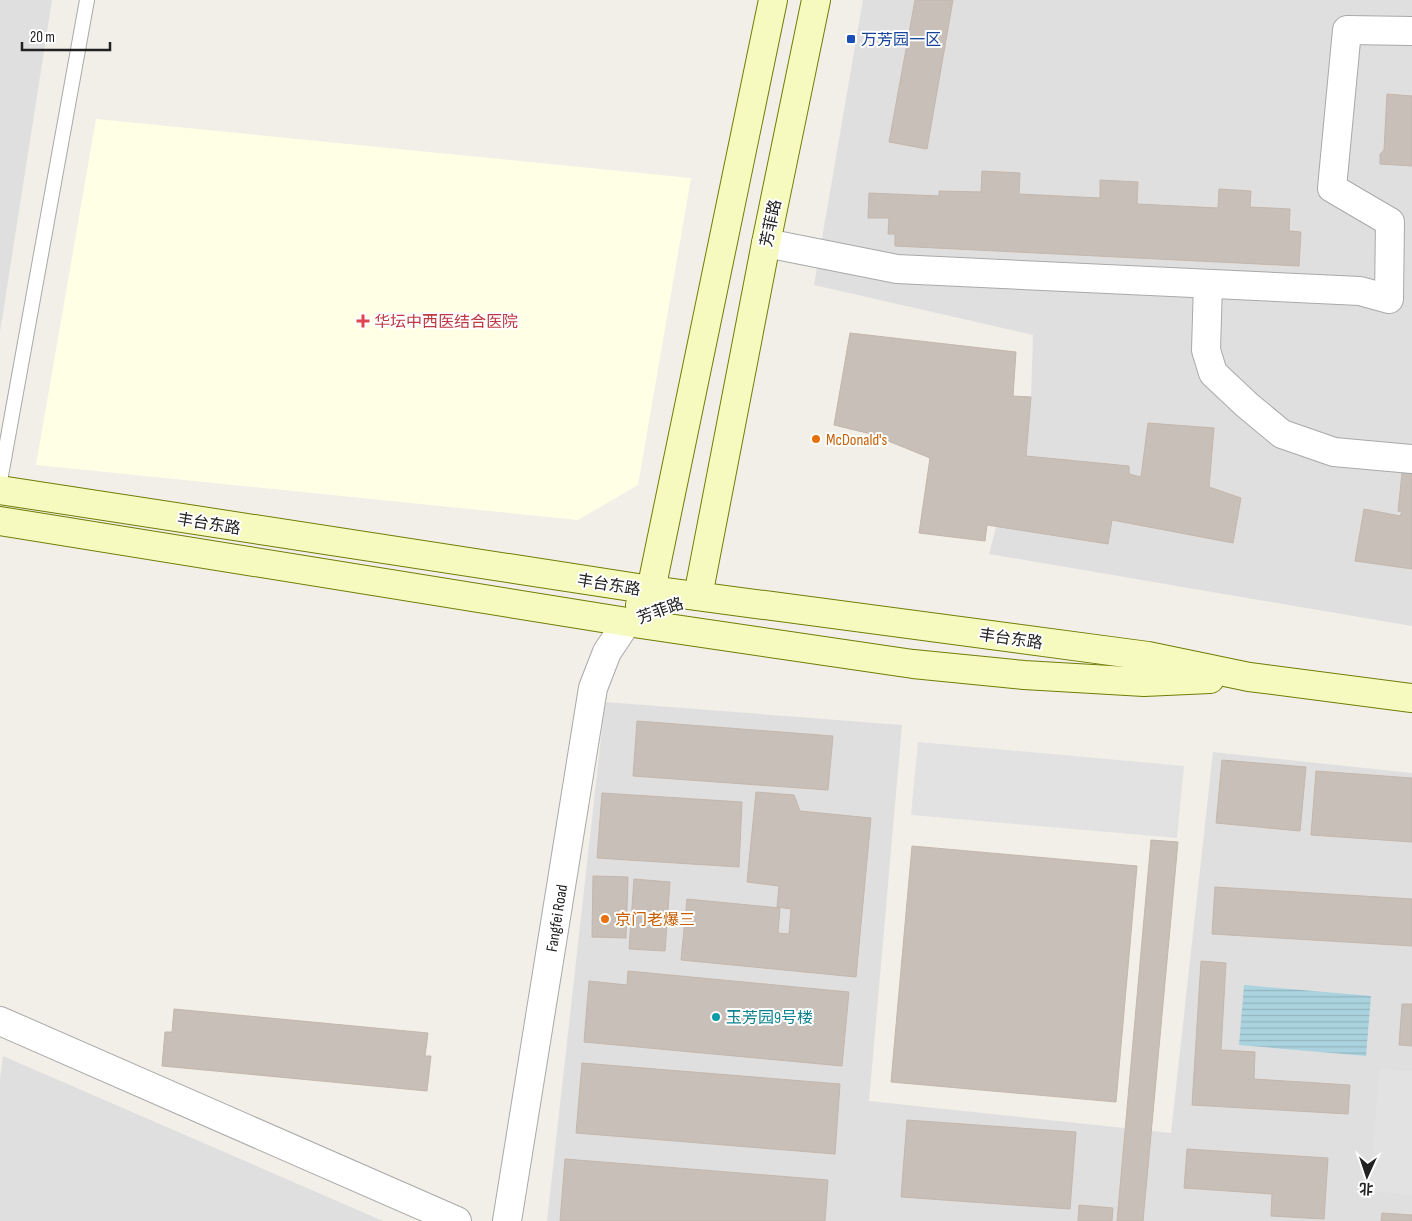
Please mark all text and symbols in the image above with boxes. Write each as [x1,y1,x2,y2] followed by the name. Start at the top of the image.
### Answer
[22,20,110,52] scale bar
[30,28,55,47] text: 20 m
[861,31,941,50] place label: 万芳园一区
[845,33,857,45] marker: 万芳园一区
[757,198,786,249] street label: 芳菲路
[374,313,518,332] place label: 华坛中西医结合医院
[356,314,370,328] marker: 华坛中西医结合医院
[826,431,888,450] place label: McDonald's
[810,433,822,445] marker: McDonald's
[176,510,242,539] street label: 丰台东路
[576,571,642,600] street label: 丰台东路
[635,594,686,629] street label: 芳菲路
[978,626,1044,653] street label: 丰台东路
[543,883,572,953] street label: Fangfei Road
[615,911,695,930] place label: 京门老爆三
[599,913,611,925] marker: 京门老爆三
[726,1009,813,1028] place label: 玉芳园9号楼
[710,1011,722,1023] marker: 玉芳园9号楼
[1342,1151,1392,1201] north arrow
[1359,1180,1374,1197] text: 北

